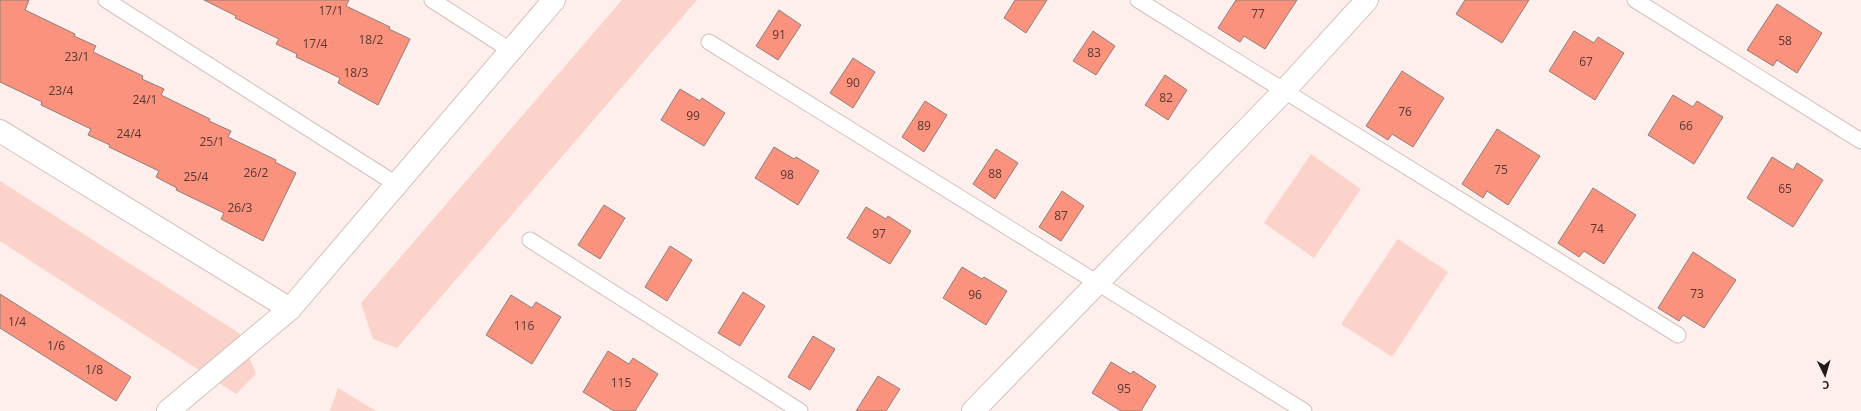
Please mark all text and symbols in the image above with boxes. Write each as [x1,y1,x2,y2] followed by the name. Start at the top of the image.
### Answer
[319,2,343,19] house number: 17/1
[1251,5,1265,22] house number: 77
[772,26,786,43] house number: 91
[359,31,384,48] house number: 18/2
[1778,32,1792,49] house number: 58
[303,35,328,52] house number: 17/4
[1087,44,1101,61] house number: 83
[65,48,89,65] house number: 23/1
[1579,53,1593,70] house number: 67
[344,64,369,81] house number: 18/3
[846,74,860,91] house number: 90
[49,82,74,99] house number: 23/4
[1159,89,1173,106] house number: 82
[133,91,157,108] house number: 24/1
[1398,103,1412,120] house number: 76
[686,107,700,124] house number: 99
[917,117,931,134] house number: 89
[1679,117,1693,134] house number: 66
[117,125,142,142] house number: 24/4
[200,133,224,150] house number: 25/1
[1494,161,1508,178] house number: 75
[244,164,269,181] house number: 26/2
[988,165,1002,182] house number: 88
[780,166,794,183] house number: 98
[184,168,209,185] house number: 25/4
[1778,180,1792,197] house number: 65
[228,199,253,216] house number: 26/3
[1054,207,1068,224] house number: 87
[1590,220,1604,237] house number: 74
[872,225,886,242] house number: 97
[1690,285,1704,302] house number: 73
[968,286,982,303] house number: 96
[8,313,26,330] house number: 1/4
[514,317,534,334] house number: 116
[47,337,65,354] house number: 1/6
[1805,355,1845,395] north arrow
[85,361,103,378] house number: 1/8
[611,374,631,391] house number: 115
[1822,378,1830,393] text: С
[1117,380,1131,397] house number: 95

